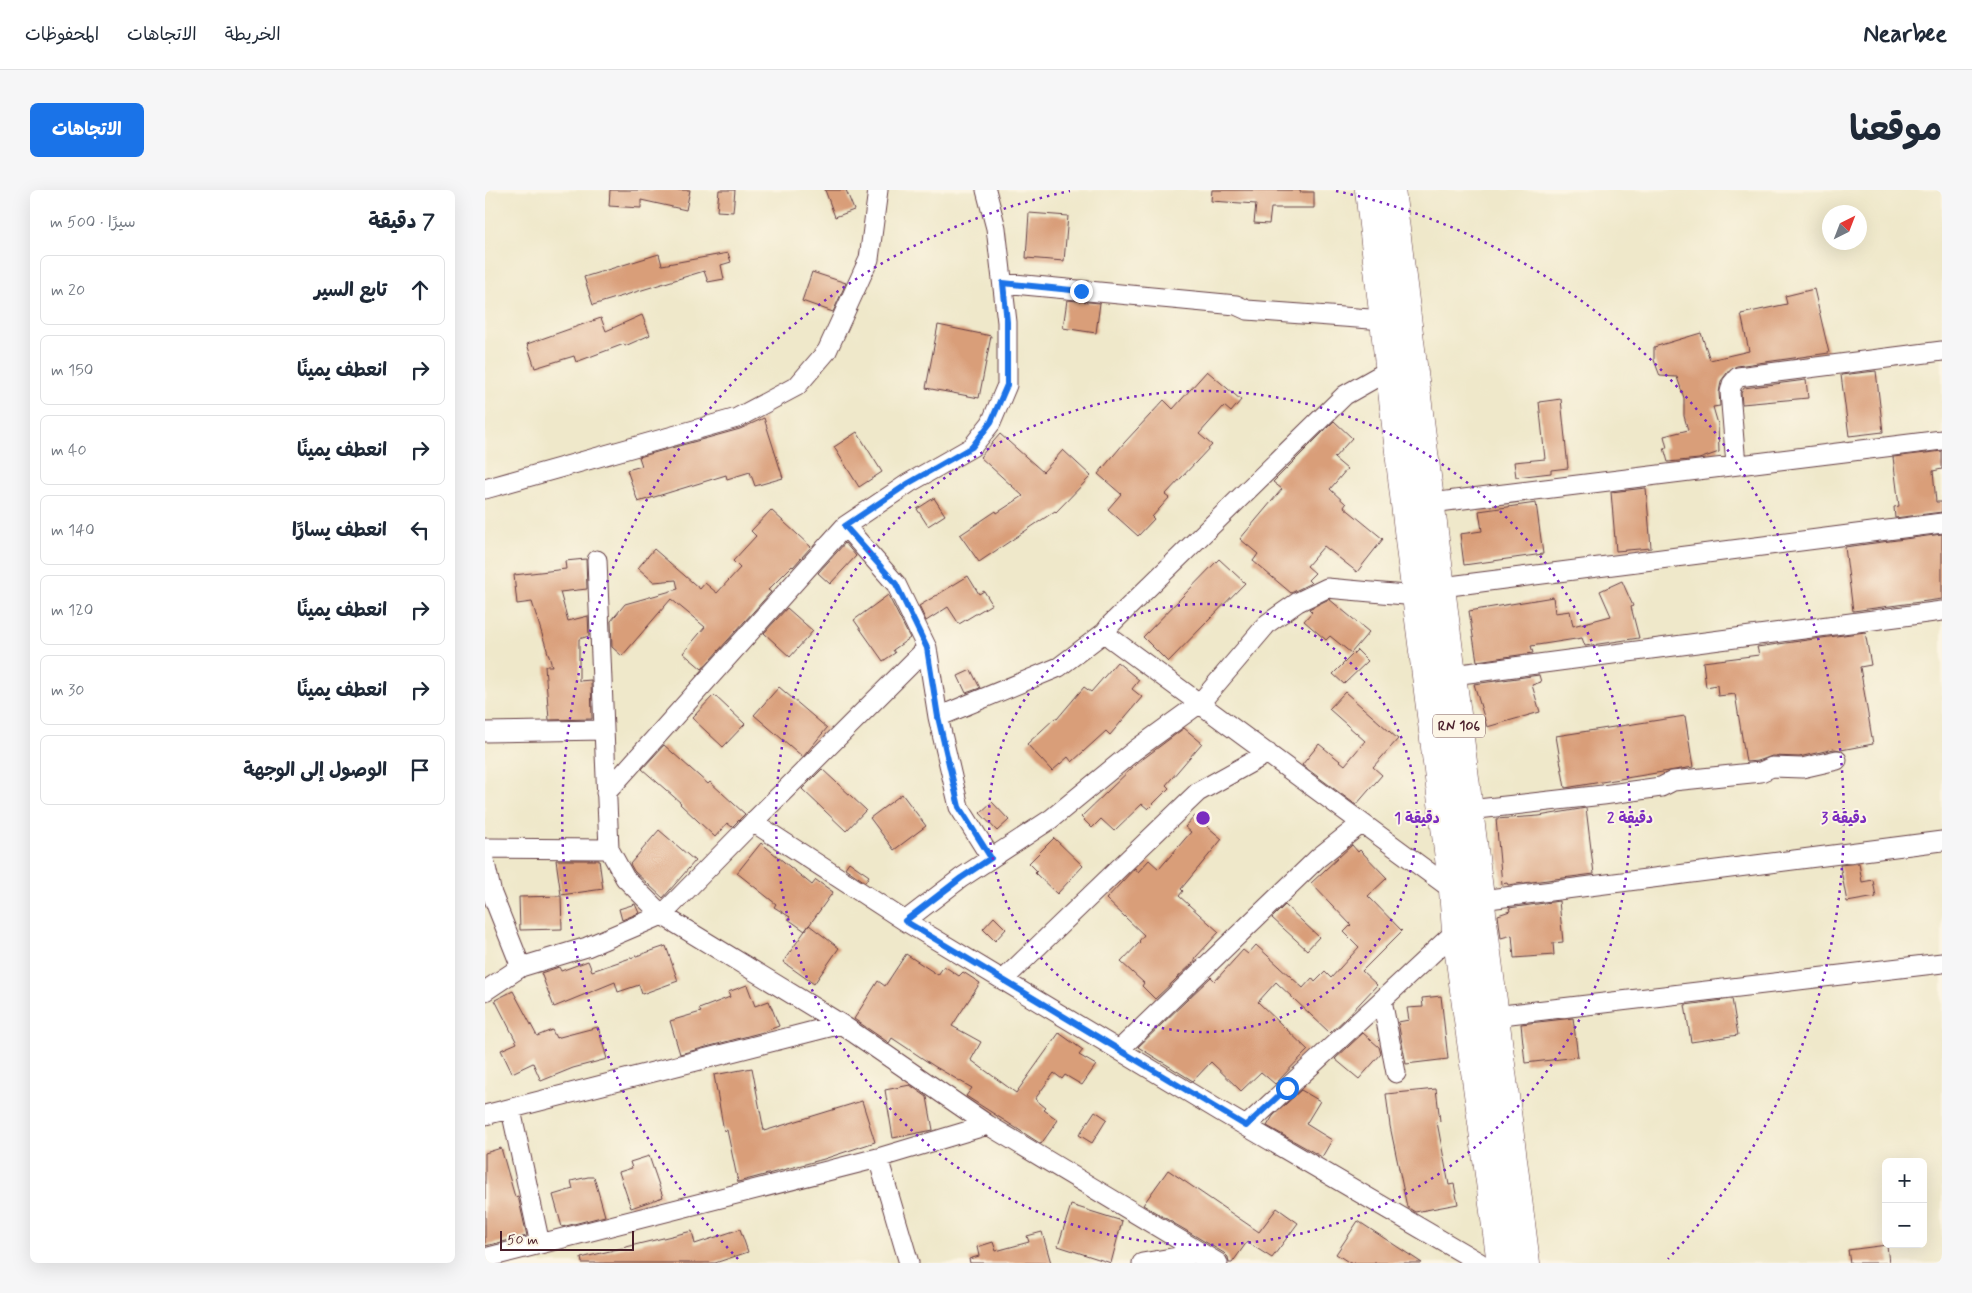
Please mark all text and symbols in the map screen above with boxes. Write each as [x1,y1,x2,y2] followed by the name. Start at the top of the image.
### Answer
[1863,19,1947,50] text: Nearbee
[25,23,99,47] text: المحفوظات
[127,23,197,47] text: الاتجاهات
[225,23,281,47] text: الخريطة
[30,103,144,157] button: الاتجاهات
[1849,107,1942,153] text: موقعنا
[1822,205,1867,250] north arrow
[368,208,435,236] text: 7 دقيقة
[50,212,136,233] text: سيرًا · 500 m
[406,276,434,304] icon: ahead
[314,278,387,303] text: تابع السير
[51,280,85,301] text: 20 m
[1070,280,1093,303] route end
[406,356,434,384] icon: right
[297,358,387,383] text: انعطف يمينًا
[51,360,93,381] text: 150 m
[406,436,434,464] icon: right
[297,438,387,463] text: انعطف يمينًا
[51,440,87,461] text: 40 m
[406,516,434,544] icon: left
[292,518,387,543] text: انعطف يسارًا
[51,520,95,541] text: 140 m
[406,596,434,624] icon: right
[297,598,387,623] text: انعطف يمينًا
[51,600,93,621] text: 120 m
[406,676,434,704] icon: right
[297,678,387,703] text: انعطف يمينًا
[51,680,84,701] text: 30 m
[1433,714,1485,738] road number: RN 106
[406,756,434,784] icon: arrive
[243,758,387,783] text: الوصول إلى الوجهة
[1194,809,1212,827] centre of rings
[1394,809,1440,829] text: 1 دقيقة
[1607,809,1653,829] text: 2 دقيقة
[1821,809,1867,829] text: 3 دقيقة
[1276,1077,1299,1100] route start
[1882,1158,1927,1248] map controls
[1882,1158,1927,1203] button: +
[1882,1203,1927,1248] button: −
[500,1228,634,1251] scale bar
[507,1231,538,1249] text: 50 m

